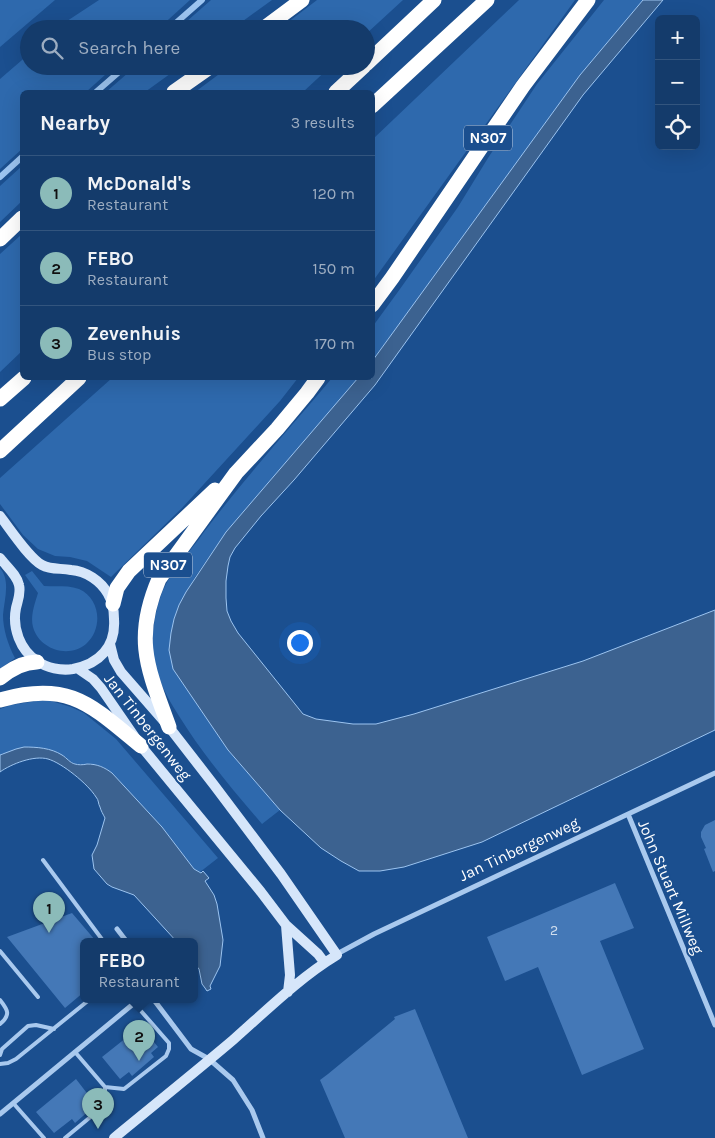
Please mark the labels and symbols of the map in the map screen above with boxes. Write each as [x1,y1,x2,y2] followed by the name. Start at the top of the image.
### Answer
[464,126,512,150] road number: N307
[144,552,192,578] road number: N307
[287,630,313,656] your location
[100,670,196,784] street label: Jan Tinbergenweg
[456,813,582,885] street label: Jan Tinbergenweg
[634,817,708,957] street label: John Stuart Millweg
[33,892,65,933] pin: 1
[550,922,558,939] house number: 2
[123,1020,155,1061] pin: 2
[82,1088,114,1129] pin: 3

